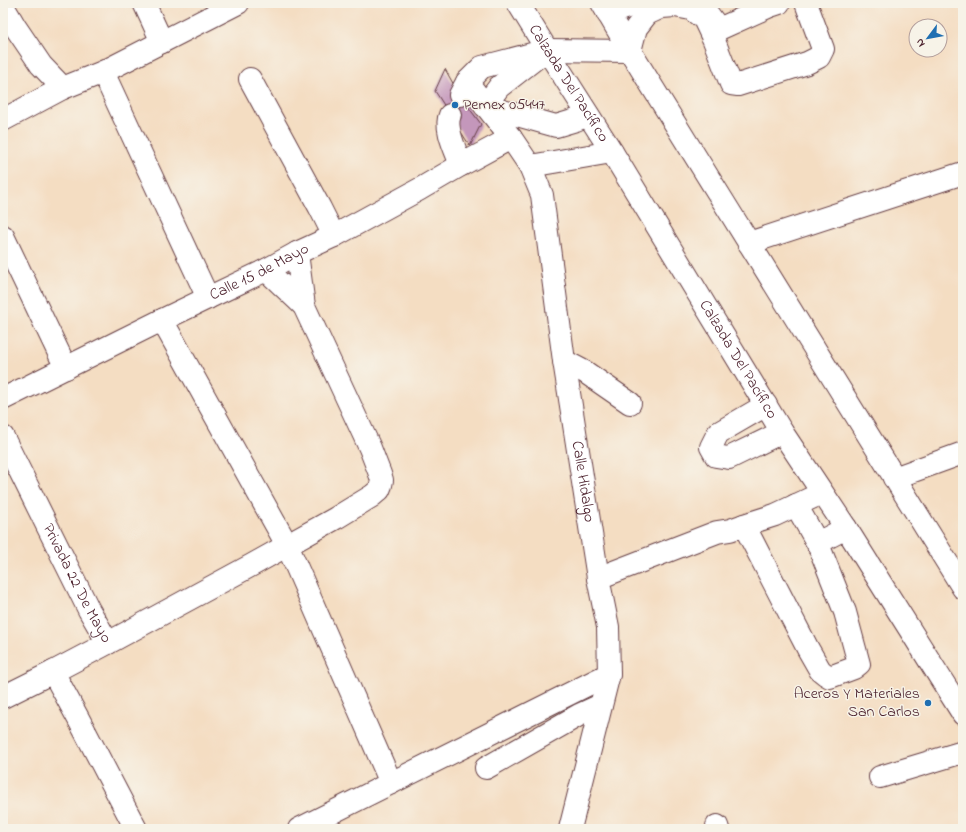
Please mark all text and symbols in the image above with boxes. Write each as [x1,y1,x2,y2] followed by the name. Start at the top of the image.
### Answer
[908,18,948,58] north arrow
[522,20,615,147] street label: Calzada Del Pacífico
[912,35,929,50] text: N
[463,93,545,117] place label: Pemex 05447
[450,100,460,110] marker: Pemex 05447
[206,237,313,307] street label: Calle 15 de Mayo
[693,295,783,424] street label: Calzada Del Pacífico
[565,439,601,524] street label: Calle Hidalgo
[36,520,118,648] street label: Privada 22 De Mayo
[794,682,920,724] place label: Aceros Y Materiales San Carlos
[923,698,933,708] marker: Aceros Y Materiales San Carlos

